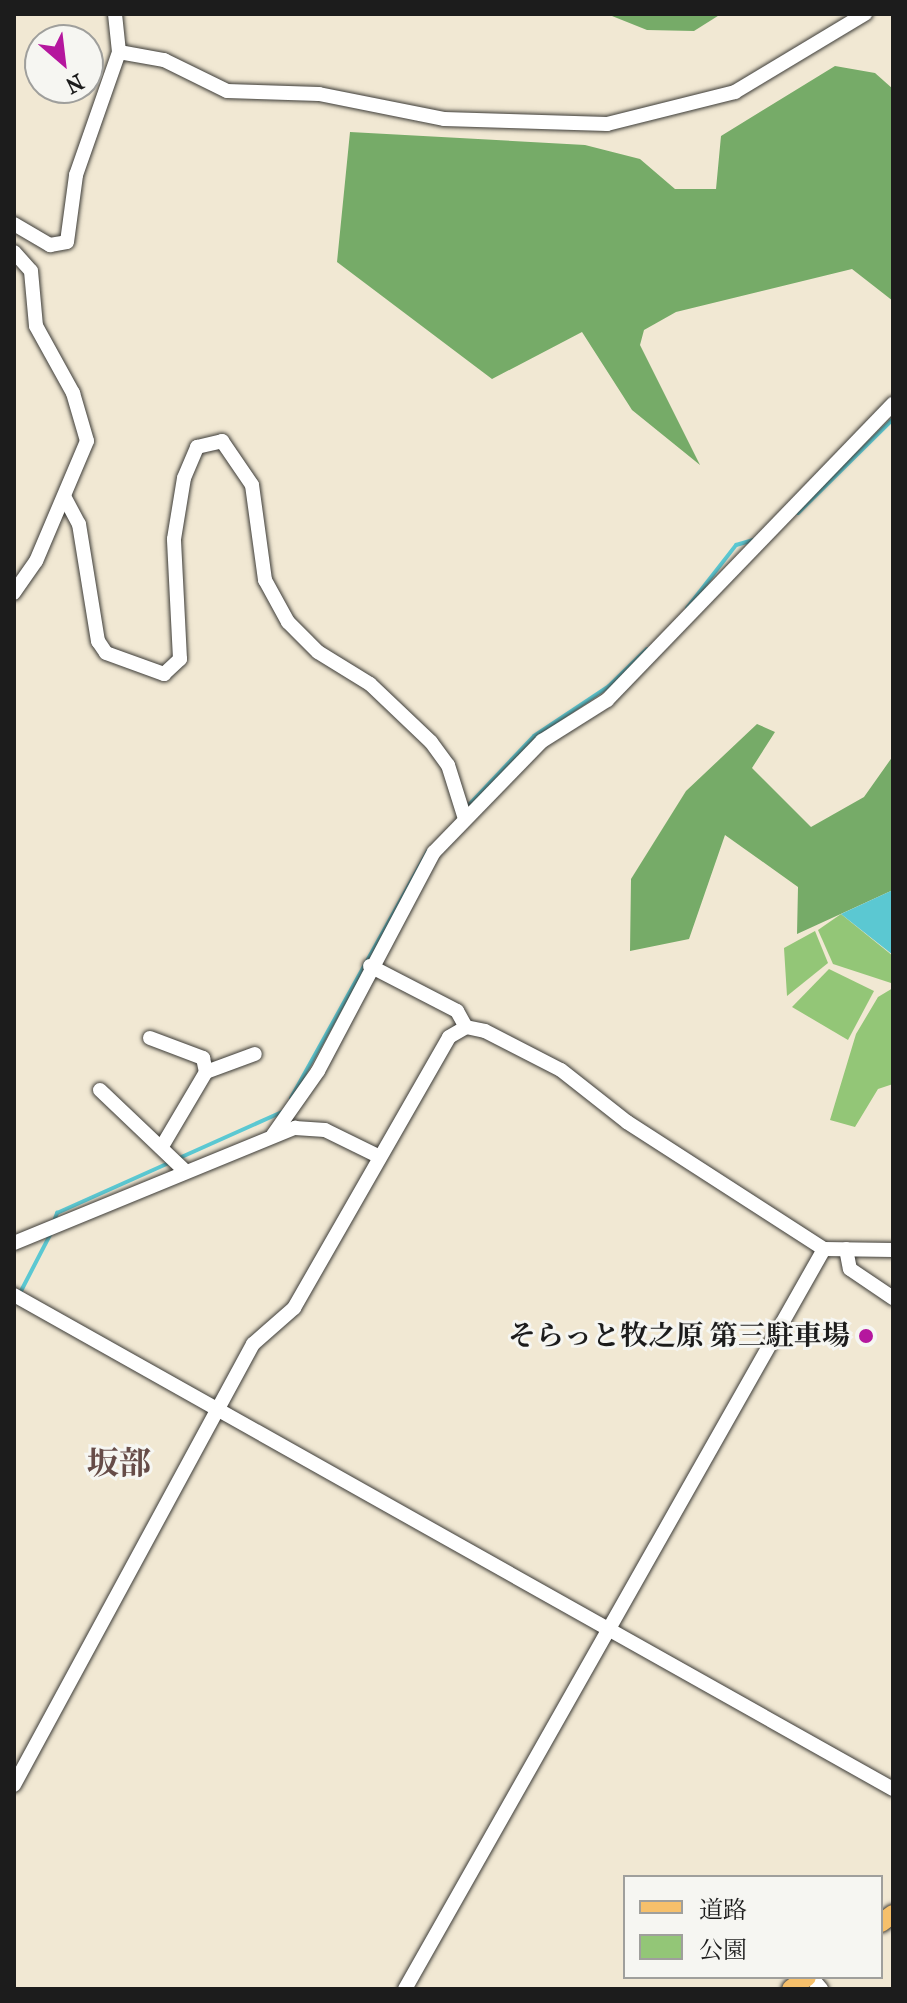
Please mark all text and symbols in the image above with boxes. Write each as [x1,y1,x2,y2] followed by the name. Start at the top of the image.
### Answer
[24,24,104,104] north arrow
[61,68,88,99] text: N
[508,1319,850,1353] place label: そらっと牧之原 第三駐車場
[857,1327,875,1345] marker: そらっと牧之原 第三駐車場
[87,1445,151,1483] district label: 坂部
[623,1875,883,1979] legend
[699,1896,747,1924] text: 道路
[699,1936,747,1964] text: 公園

